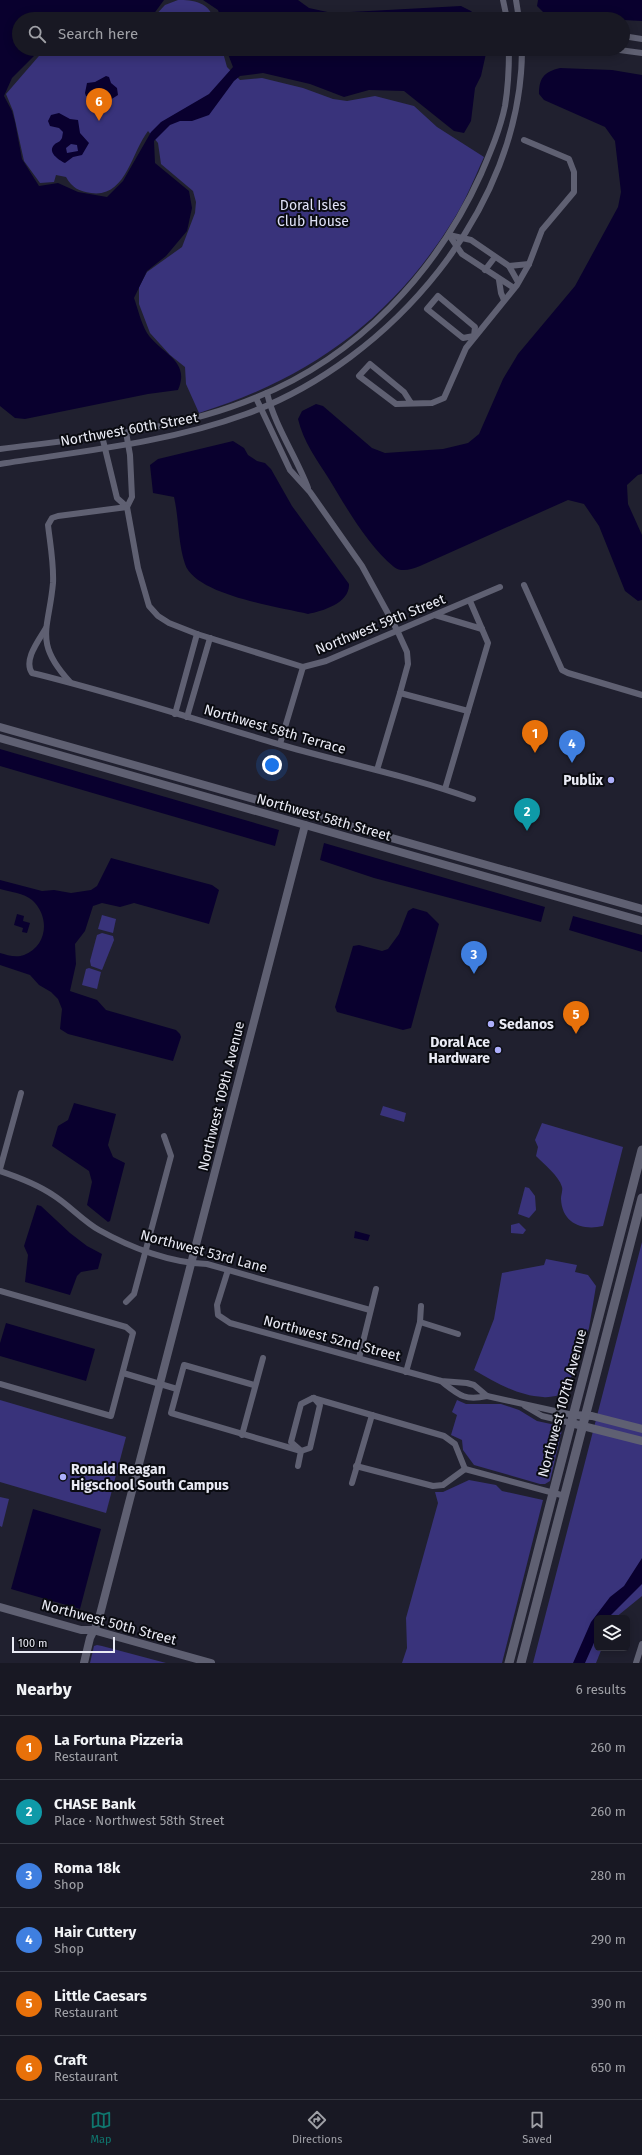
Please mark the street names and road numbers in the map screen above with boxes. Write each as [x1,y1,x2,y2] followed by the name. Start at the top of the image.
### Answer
[59,409,200,450] street label: Northwest 60th Street
[313,590,448,658] street label: Northwest 59th Street
[202,701,348,758] street label: Northwest 58th Terrace
[255,790,394,845] street label: Northwest 58th Street
[195,1019,248,1173] street label: Northwest 109th Avenue
[139,1226,269,1277] street label: Northwest 53rd Lane
[261,1312,403,1365] street label: Northwest 52nd Street
[535,1327,590,1479] street label: Northwest 107th Avenue
[39,1596,179,1649] street label: Northwest 50th Street

